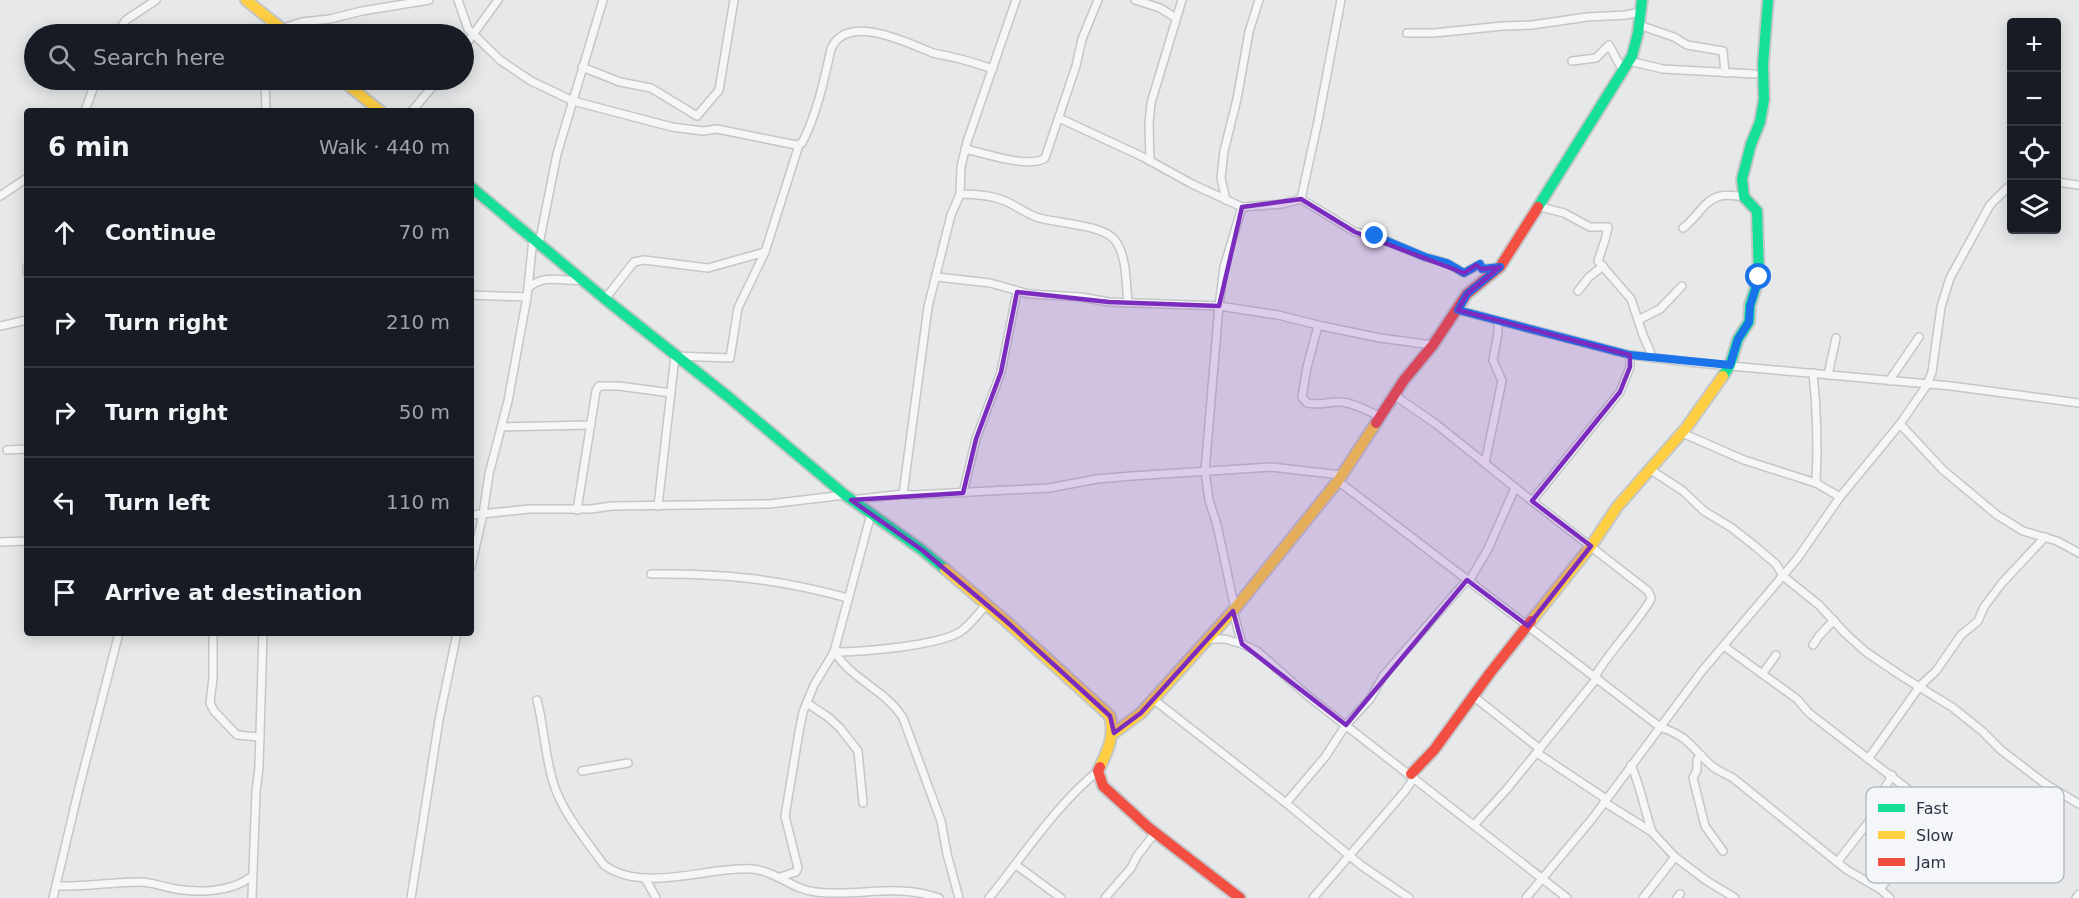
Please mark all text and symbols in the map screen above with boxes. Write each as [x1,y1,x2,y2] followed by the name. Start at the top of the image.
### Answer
[2007,18,2061,234] map controls
[2007,18,2061,72] button: +
[24,24,474,90] search box
[45,41,78,74] icon: search
[93,45,225,70] text: Search here
[2007,72,2061,126] button: −
[2007,126,2061,180] button: locate
[48,132,130,162] text: 6 min
[319,135,450,159] text: Walk · 440 m
[2007,180,2061,234] button: layers
[48,216,81,249] icon: ahead
[105,220,216,245] text: Continue
[399,220,450,244] text: 70 m
[1361,222,1387,248] route end
[1745,263,1771,289] route start
[48,306,81,339] icon: right
[105,310,228,335] text: Turn right
[386,310,450,334] text: 210 m
[48,396,81,429] icon: right
[105,400,228,425] text: Turn right
[399,400,450,424] text: 50 m
[48,486,81,519] icon: left
[105,490,210,515] text: Turn left
[386,490,450,514] text: 110 m
[48,576,81,609] icon: arrive
[105,580,362,605] text: Arrive at destination
[1866,787,2064,883] legend
[1916,799,1948,818] text: Fast
[1916,826,1953,845] text: Slow
[1915,853,1946,872] text: Jam

